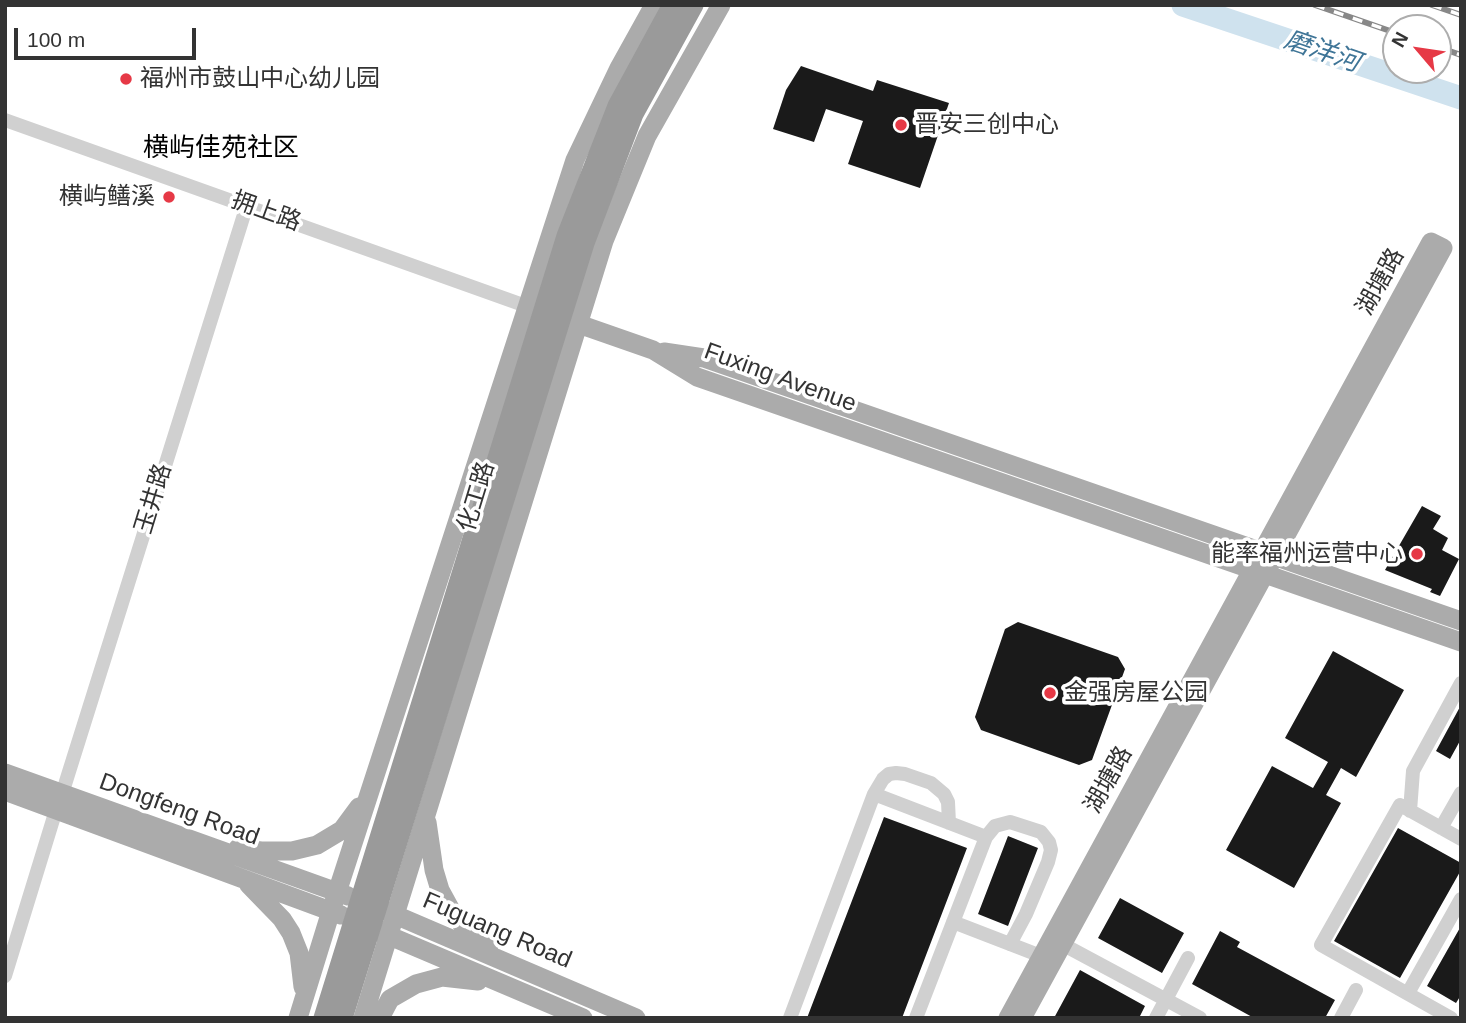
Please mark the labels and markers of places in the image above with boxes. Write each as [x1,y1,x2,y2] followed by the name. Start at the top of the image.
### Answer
[140,65,380,93] place label: 福州市鼓山中心幼儿园
[118,71,134,87] marker: 福州市鼓山中心幼儿园
[915,111,1059,139] place label: 晋安三创中心
[893,117,909,133] marker: 晋安三创中心
[59,183,155,211] place label: 横屿鳝溪
[161,189,177,205] marker: 横屿鳝溪
[1211,540,1403,568] place label: 能率福州运营中心
[1409,546,1425,562] marker: 能率福州运营中心
[1064,679,1208,707] place label: 金强房屋公园
[1042,685,1058,701] marker: 金强房屋公园

